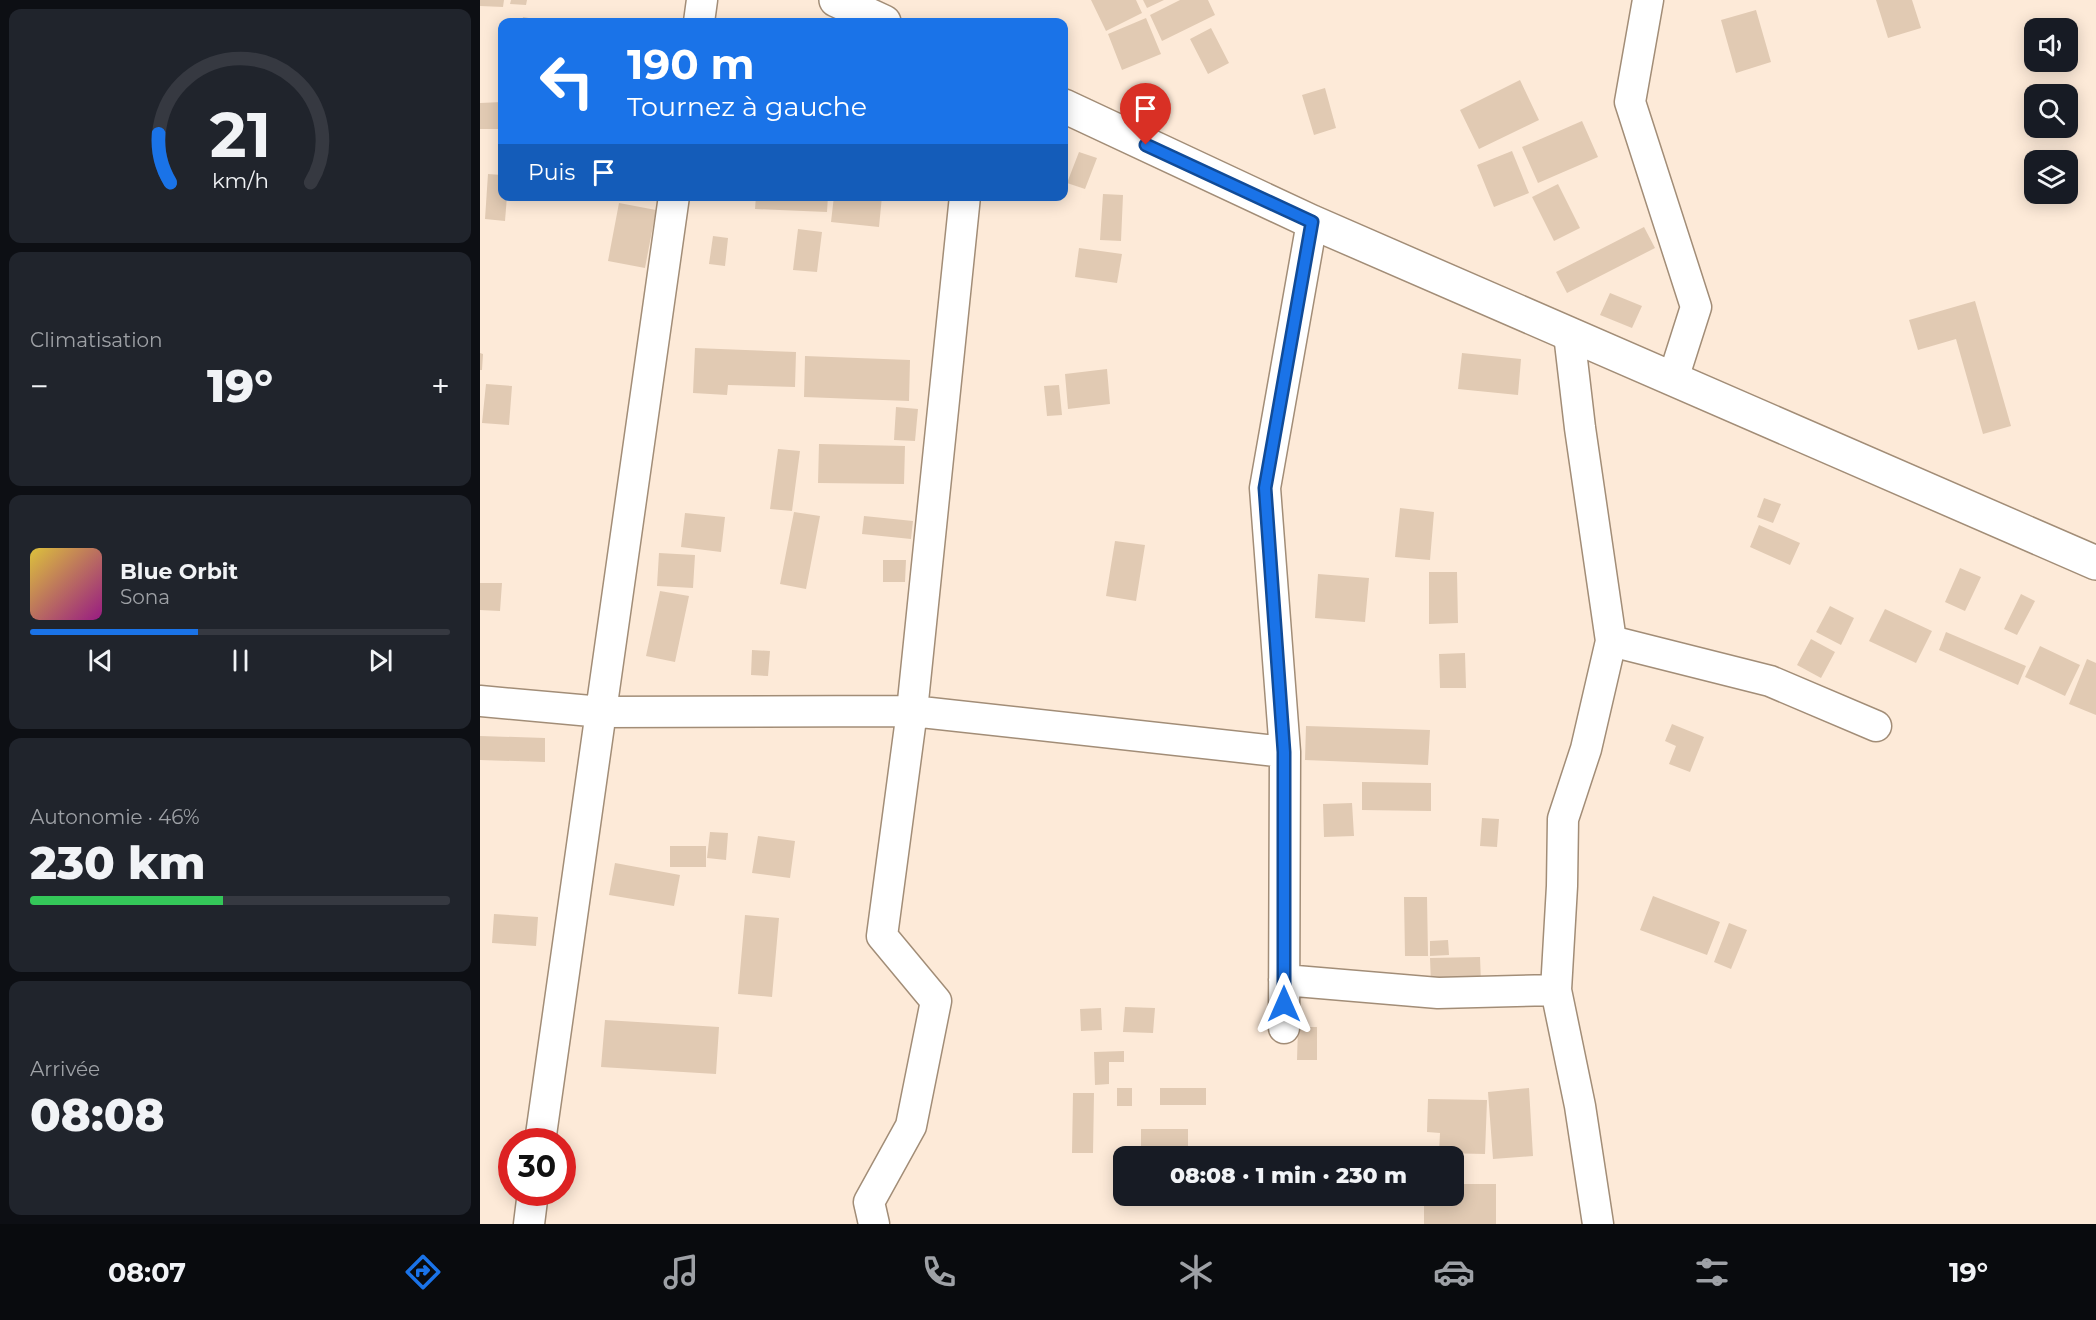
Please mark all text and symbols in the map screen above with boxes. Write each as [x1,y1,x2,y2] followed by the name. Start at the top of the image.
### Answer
[2024,18,2078,204] map controls
[2024,18,2078,72] button: sound
[627,38,755,90] text: 190 m
[528,42,606,120] icon: left
[1120,83,1171,145] pin
[2024,84,2078,138] button: search
[627,90,867,123] text: Tournez à gauche
[1129,92,1162,125] icon: arrive
[209,97,271,173] text: 21
[2024,150,2078,204] button: layers
[587,156,620,189] icon: arrive
[528,159,575,186] text: Puis
[211,167,269,193] text: km/h
[30,328,163,352] text: Climatisation
[207,358,273,413] text: 19°
[30,366,49,406] text: −
[431,366,450,406] text: +
[120,558,238,585] text: Blue Orbit
[120,585,170,609] text: Sona
[84,644,117,677] icon: previous
[224,644,257,677] icon: pause
[364,644,397,677] icon: next
[30,805,200,829] text: Autonomie · 46%
[30,835,205,890] text: 230 km
[1252,972,1316,1036] position arrow
[30,1057,100,1081] text: Arrivée
[30,1087,165,1142] text: 08:08
[498,1128,576,1206] speed limit sign: 30
[1170,1162,1407,1189] text: 08:08 · 1 min · 230 m
[402,1251,444,1293] icon: directions
[660,1251,702,1293] icon: music
[918,1251,960,1293] icon: phone
[1175,1251,1217,1293] icon: climate
[1433,1251,1475,1293] icon: car
[1691,1251,1733,1293] icon: filters
[108,1256,186,1289] text: 08:07
[1949,1256,1988,1289] text: 19°

